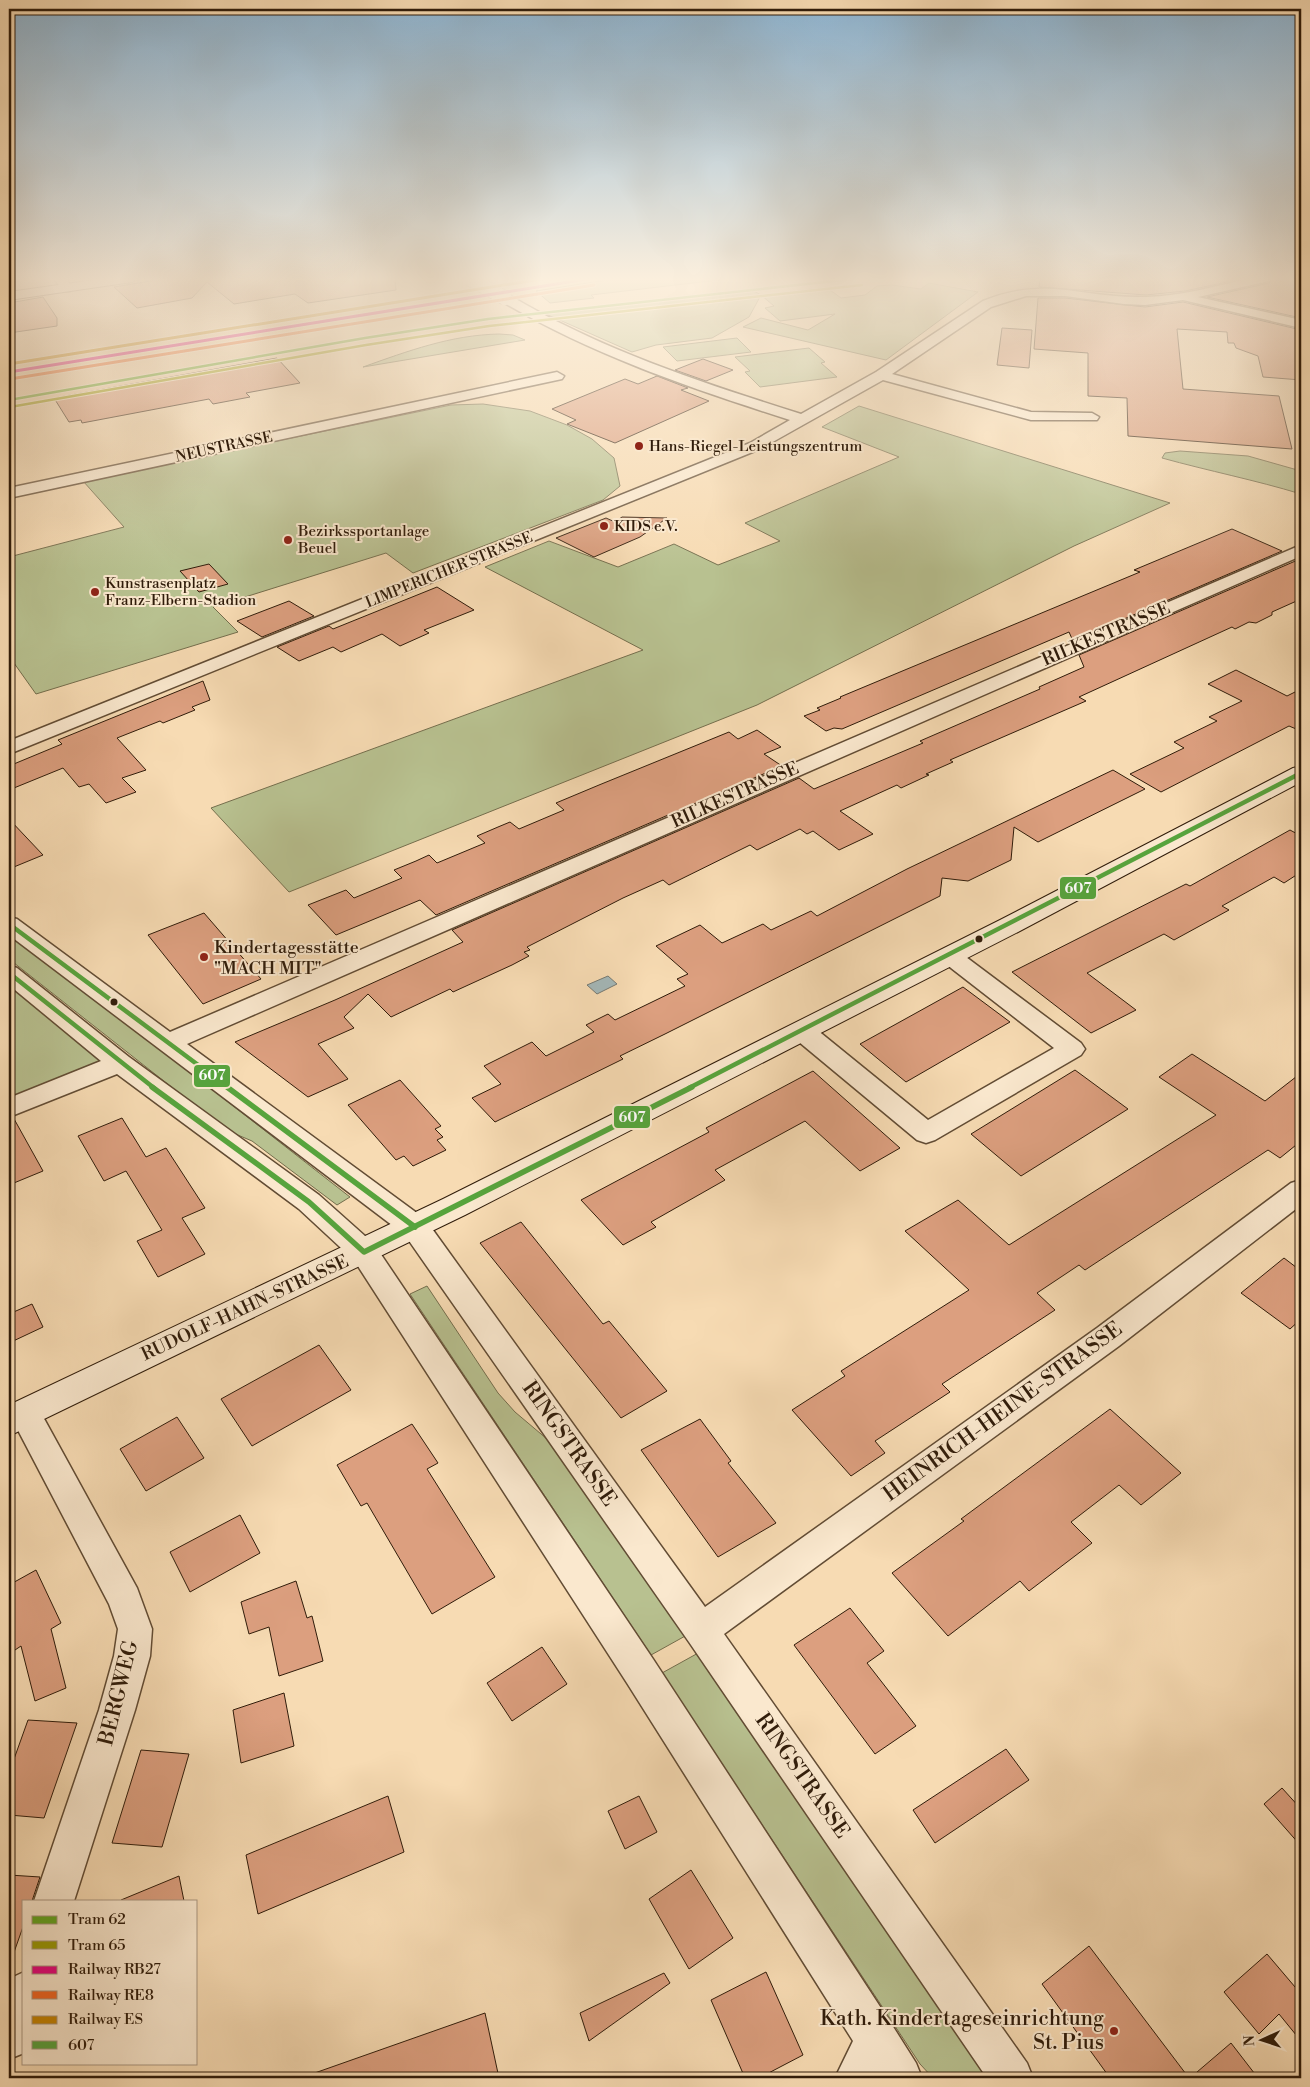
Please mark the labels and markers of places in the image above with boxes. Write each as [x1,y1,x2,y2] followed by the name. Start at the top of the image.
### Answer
[649,437,862,456] place label: Hans-Riegel-Leistungszentrum
[633,440,645,452] marker: Hans-Riegel-Leistungszentrum
[614,517,678,536] place label: KIDS e.V.
[598,520,610,532] marker: KIDS e.V.
[297,522,429,558] place label: Bezirkssportanlage Beuel
[282,534,294,546] marker: Bezirkssportanlage Beuel
[105,574,256,610] place label: Kunstrasenplatz Franz-Elbern-Stadion
[89,586,101,598] marker: Kunstrasenplatz Franz-Elbern-Stadion
[974,934,984,944] unlabelled marker
[214,936,359,980] place label: Kindertagesstätte "MACH MIT"
[198,951,210,963] marker: Kindertagesstätte "MACH MIT"
[109,997,119,1007] unlabelled marker
[820,2006,1104,2056] place label: Kath. Kindertageseinrichtung St. Pius
[1108,2025,1120,2037] marker: Kath. Kindertageseinrichtung St. Pius

